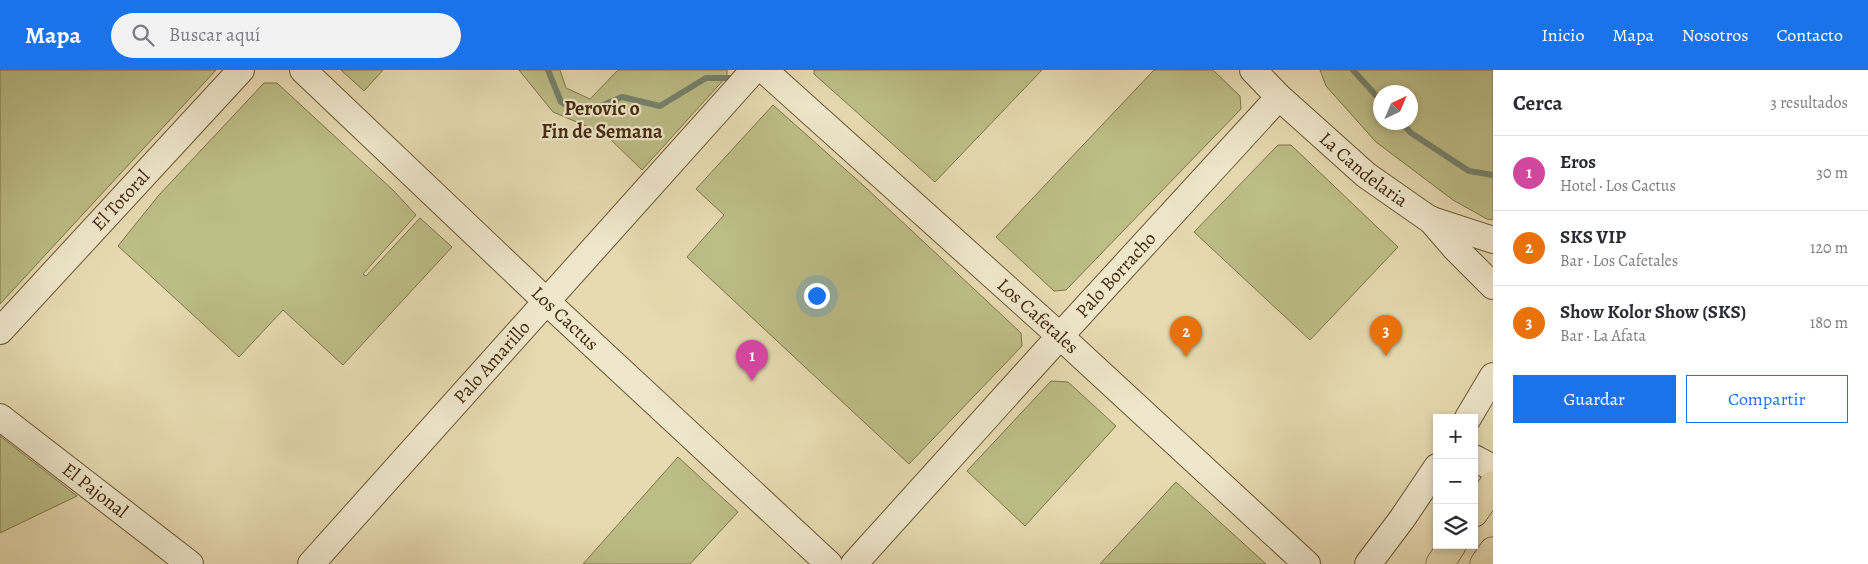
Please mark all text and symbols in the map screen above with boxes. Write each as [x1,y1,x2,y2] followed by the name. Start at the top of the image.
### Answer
[111,13,461,58] search box
[25,19,81,51] text: Mapa
[129,21,157,49] icon: search
[169,22,260,48] text: Buscar aquí
[1541,23,1584,47] text: Inicio
[1612,23,1654,47] text: Mapa
[1682,23,1748,47] text: Nosotros
[1776,23,1843,47] text: Contacto
[1373,85,1418,130] north arrow
[1513,89,1563,117] text: Cerca
[1770,92,1848,114] text: 3 resultados
[541,95,663,145] district label: Perovic o Fin de Semana
[1313,126,1413,213] street label: La Candelaria
[1560,149,1596,175] text: Eros
[1526,162,1532,184] text: 1
[1816,162,1848,184] text: 30 m
[86,164,156,236] street label: El Totoral
[1560,175,1676,197] text: Hotel · Los Cactus
[1560,224,1626,250] text: SKS VIP
[1070,226,1162,324] street label: Palo Borracho
[1525,237,1533,259] text: 2
[1810,237,1848,259] text: 120 m
[1560,250,1678,272] text: Bar · Los Cafetales
[991,272,1084,360] street label: Los Cafetales
[525,281,604,356] street label: Los Cactus
[804,283,830,309] your location
[1560,299,1746,325] text: Show Kolor Show (SKS)
[1526,312,1532,334] text: 3
[1810,312,1848,334] text: 180 m
[448,315,536,409] street label: Palo Amarillo
[1370,315,1402,356] pin: 3
[1170,316,1202,357] pin: 2
[1560,325,1646,347] text: Bar · La Afata
[736,340,768,381] pin: 1
[1513,375,1676,423] button: Guardar
[1686,375,1848,423] button: Compartir
[1433,414,1478,549] map controls
[1433,414,1478,459] button: +
[57,457,134,524] street label: El Pajonal
[1433,459,1478,504] button: −
[1433,504,1478,549] button: layers

